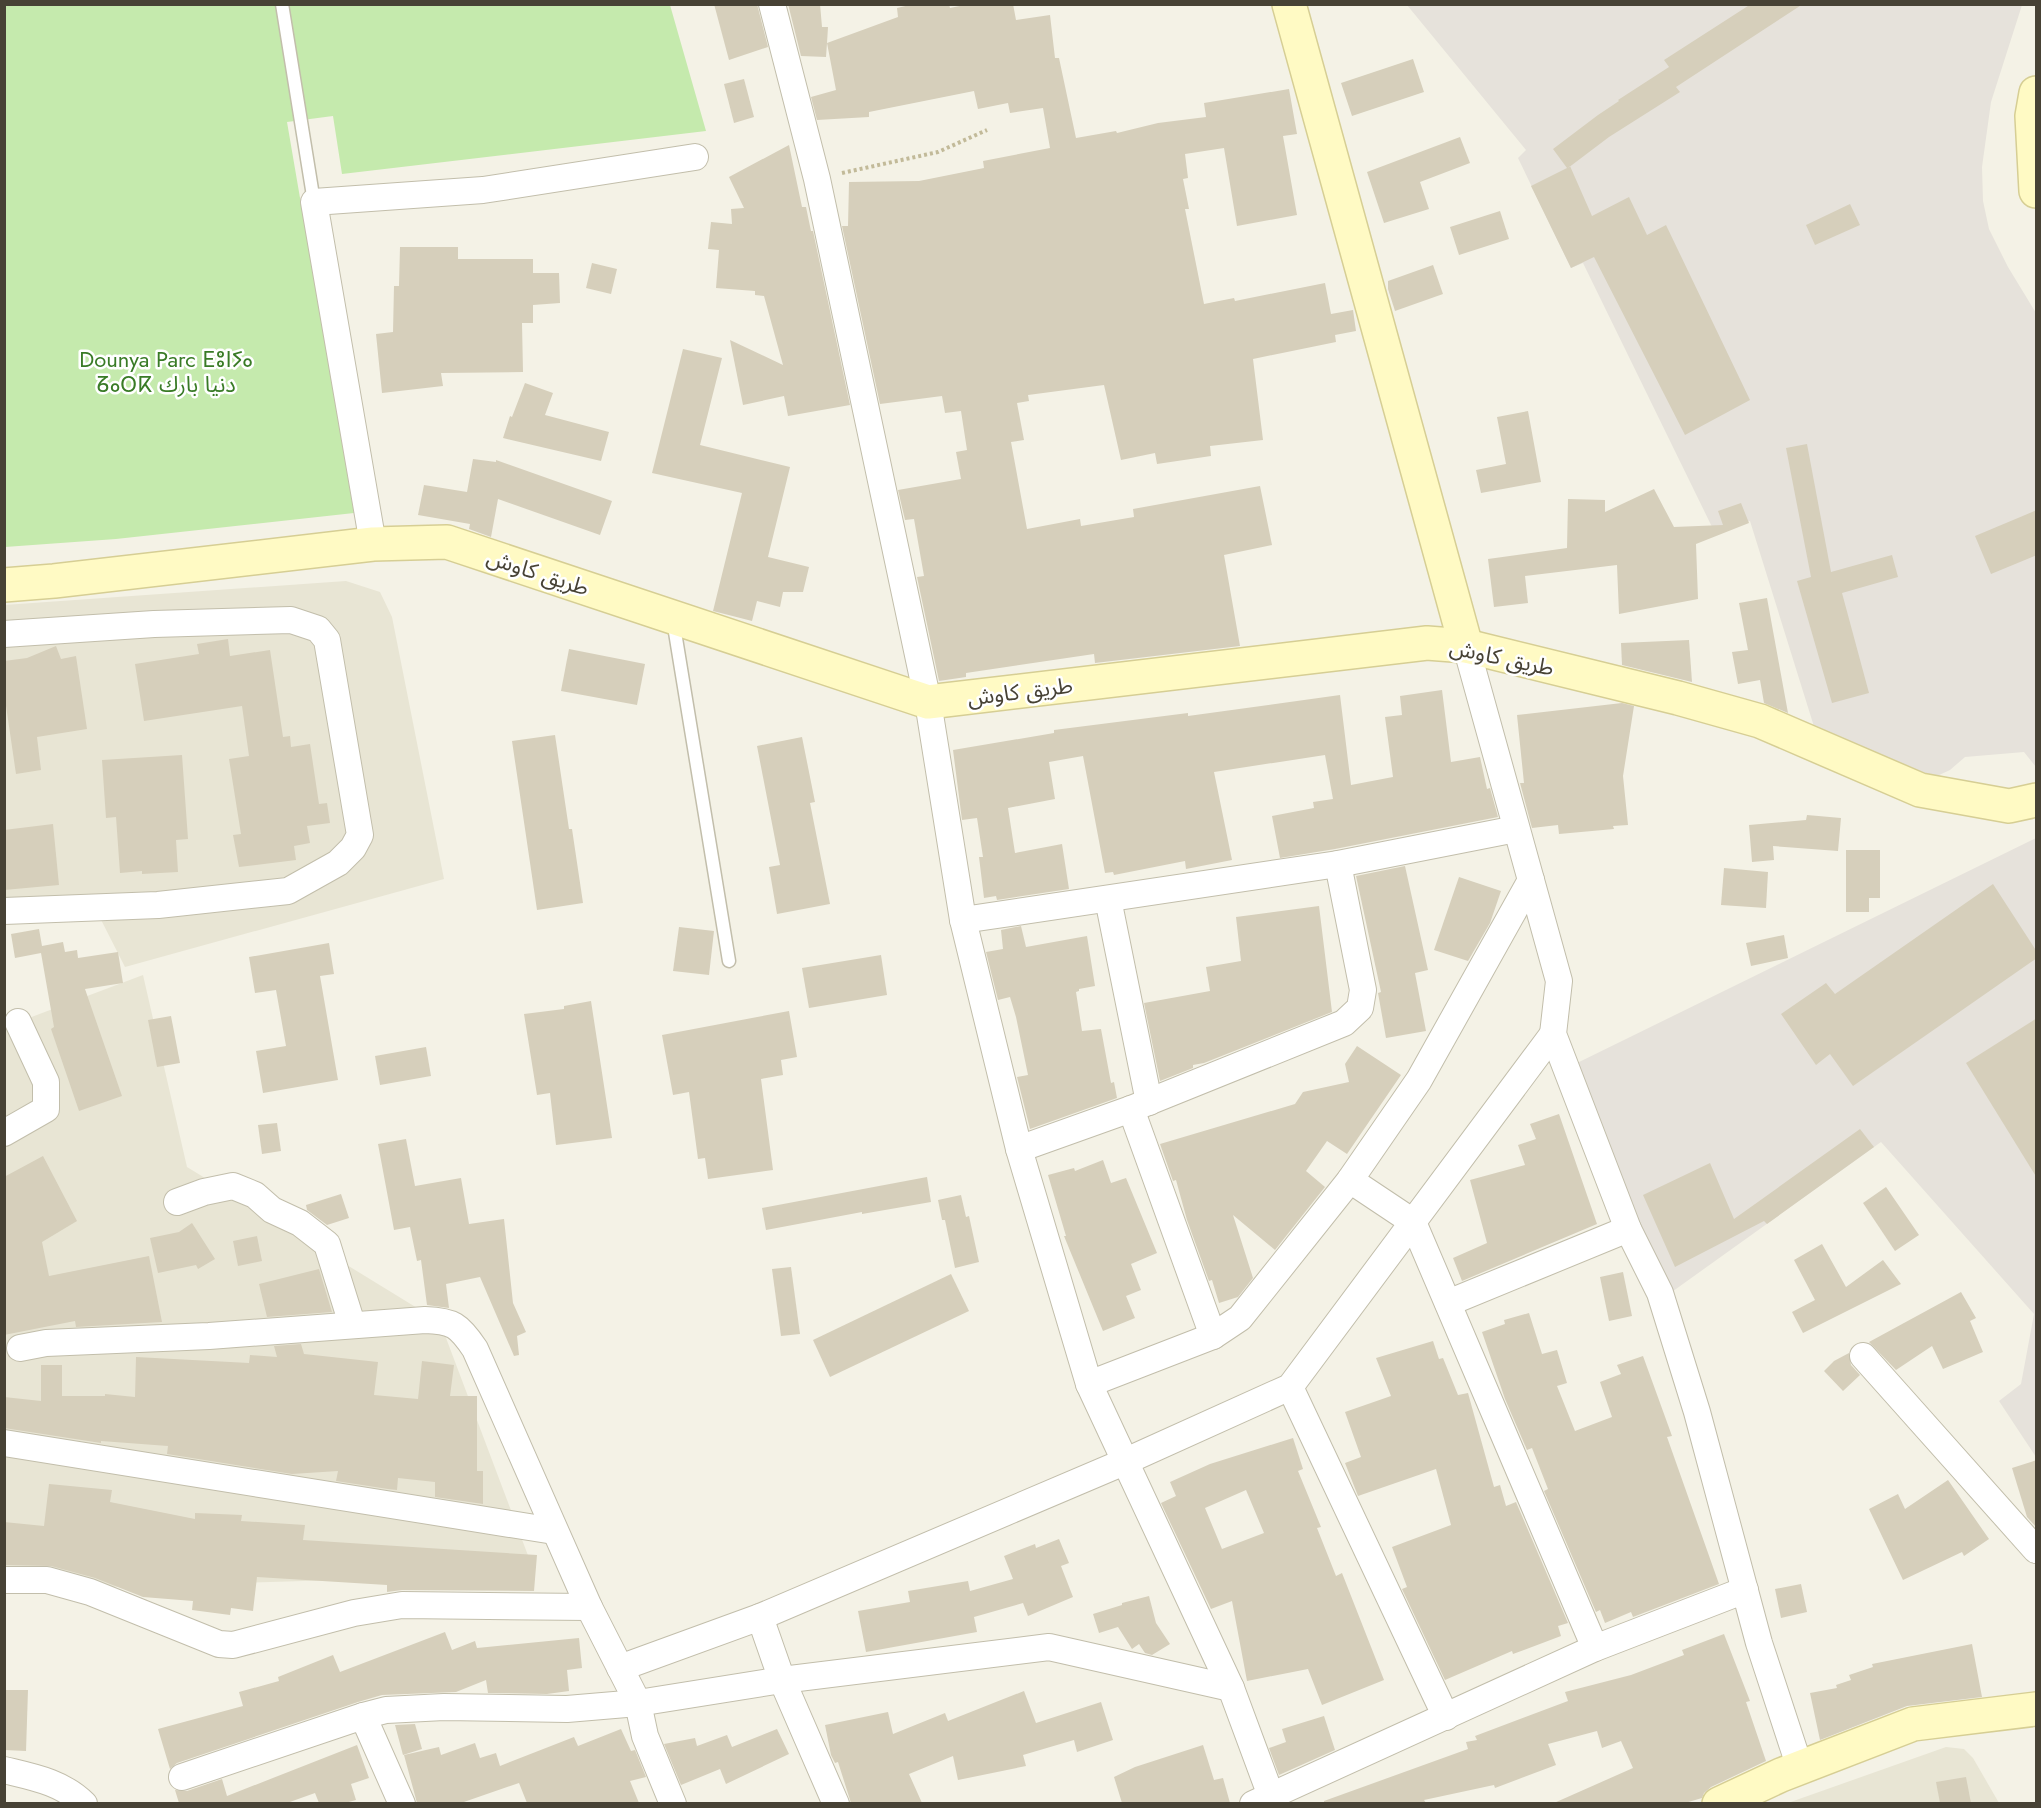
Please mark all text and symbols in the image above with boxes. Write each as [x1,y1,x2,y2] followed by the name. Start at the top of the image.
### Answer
[79,343,253,400] park label: Dounya Parc ⴹⵓⵏⵢⴰ ⵒⴰⵔⴽ دنيا بارك
[483,540,593,604] street label: طريق كاوش
[1447,630,1557,684] street label: طريق كاوش
[966,669,1074,713] street label: طريق كاوش

